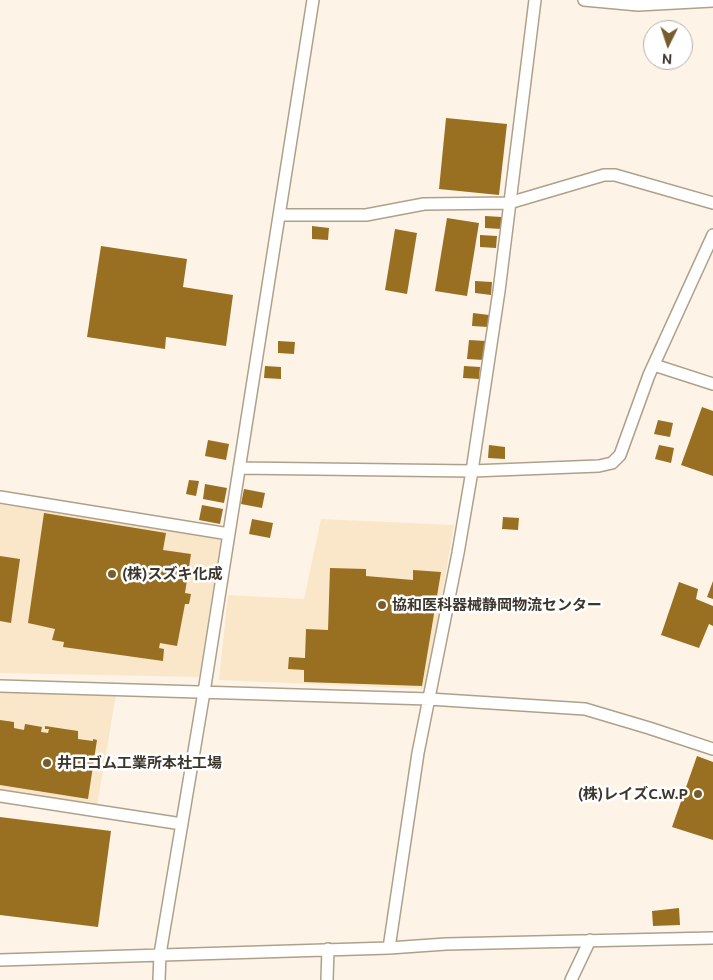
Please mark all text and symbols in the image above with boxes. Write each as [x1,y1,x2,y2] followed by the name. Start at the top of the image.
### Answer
[643,20,693,70] north arrow
[661,51,673,67] text: N
[122,565,222,583] place label: (株)スズキ化成
[106,568,118,580] marker: (株)スズキ化成
[392,596,602,614] place label: 協和医科器械静岡物流センター
[376,599,388,611] marker: 協和医科器械静岡物流センター
[57,754,222,772] place label: 井口ゴム工業所本社工場
[41,757,53,769] marker: 井口ゴム工業所本社工場
[578,785,688,803] place label: (株)レイズC.W.P
[692,788,704,800] marker: (株)レイズC.W.P

